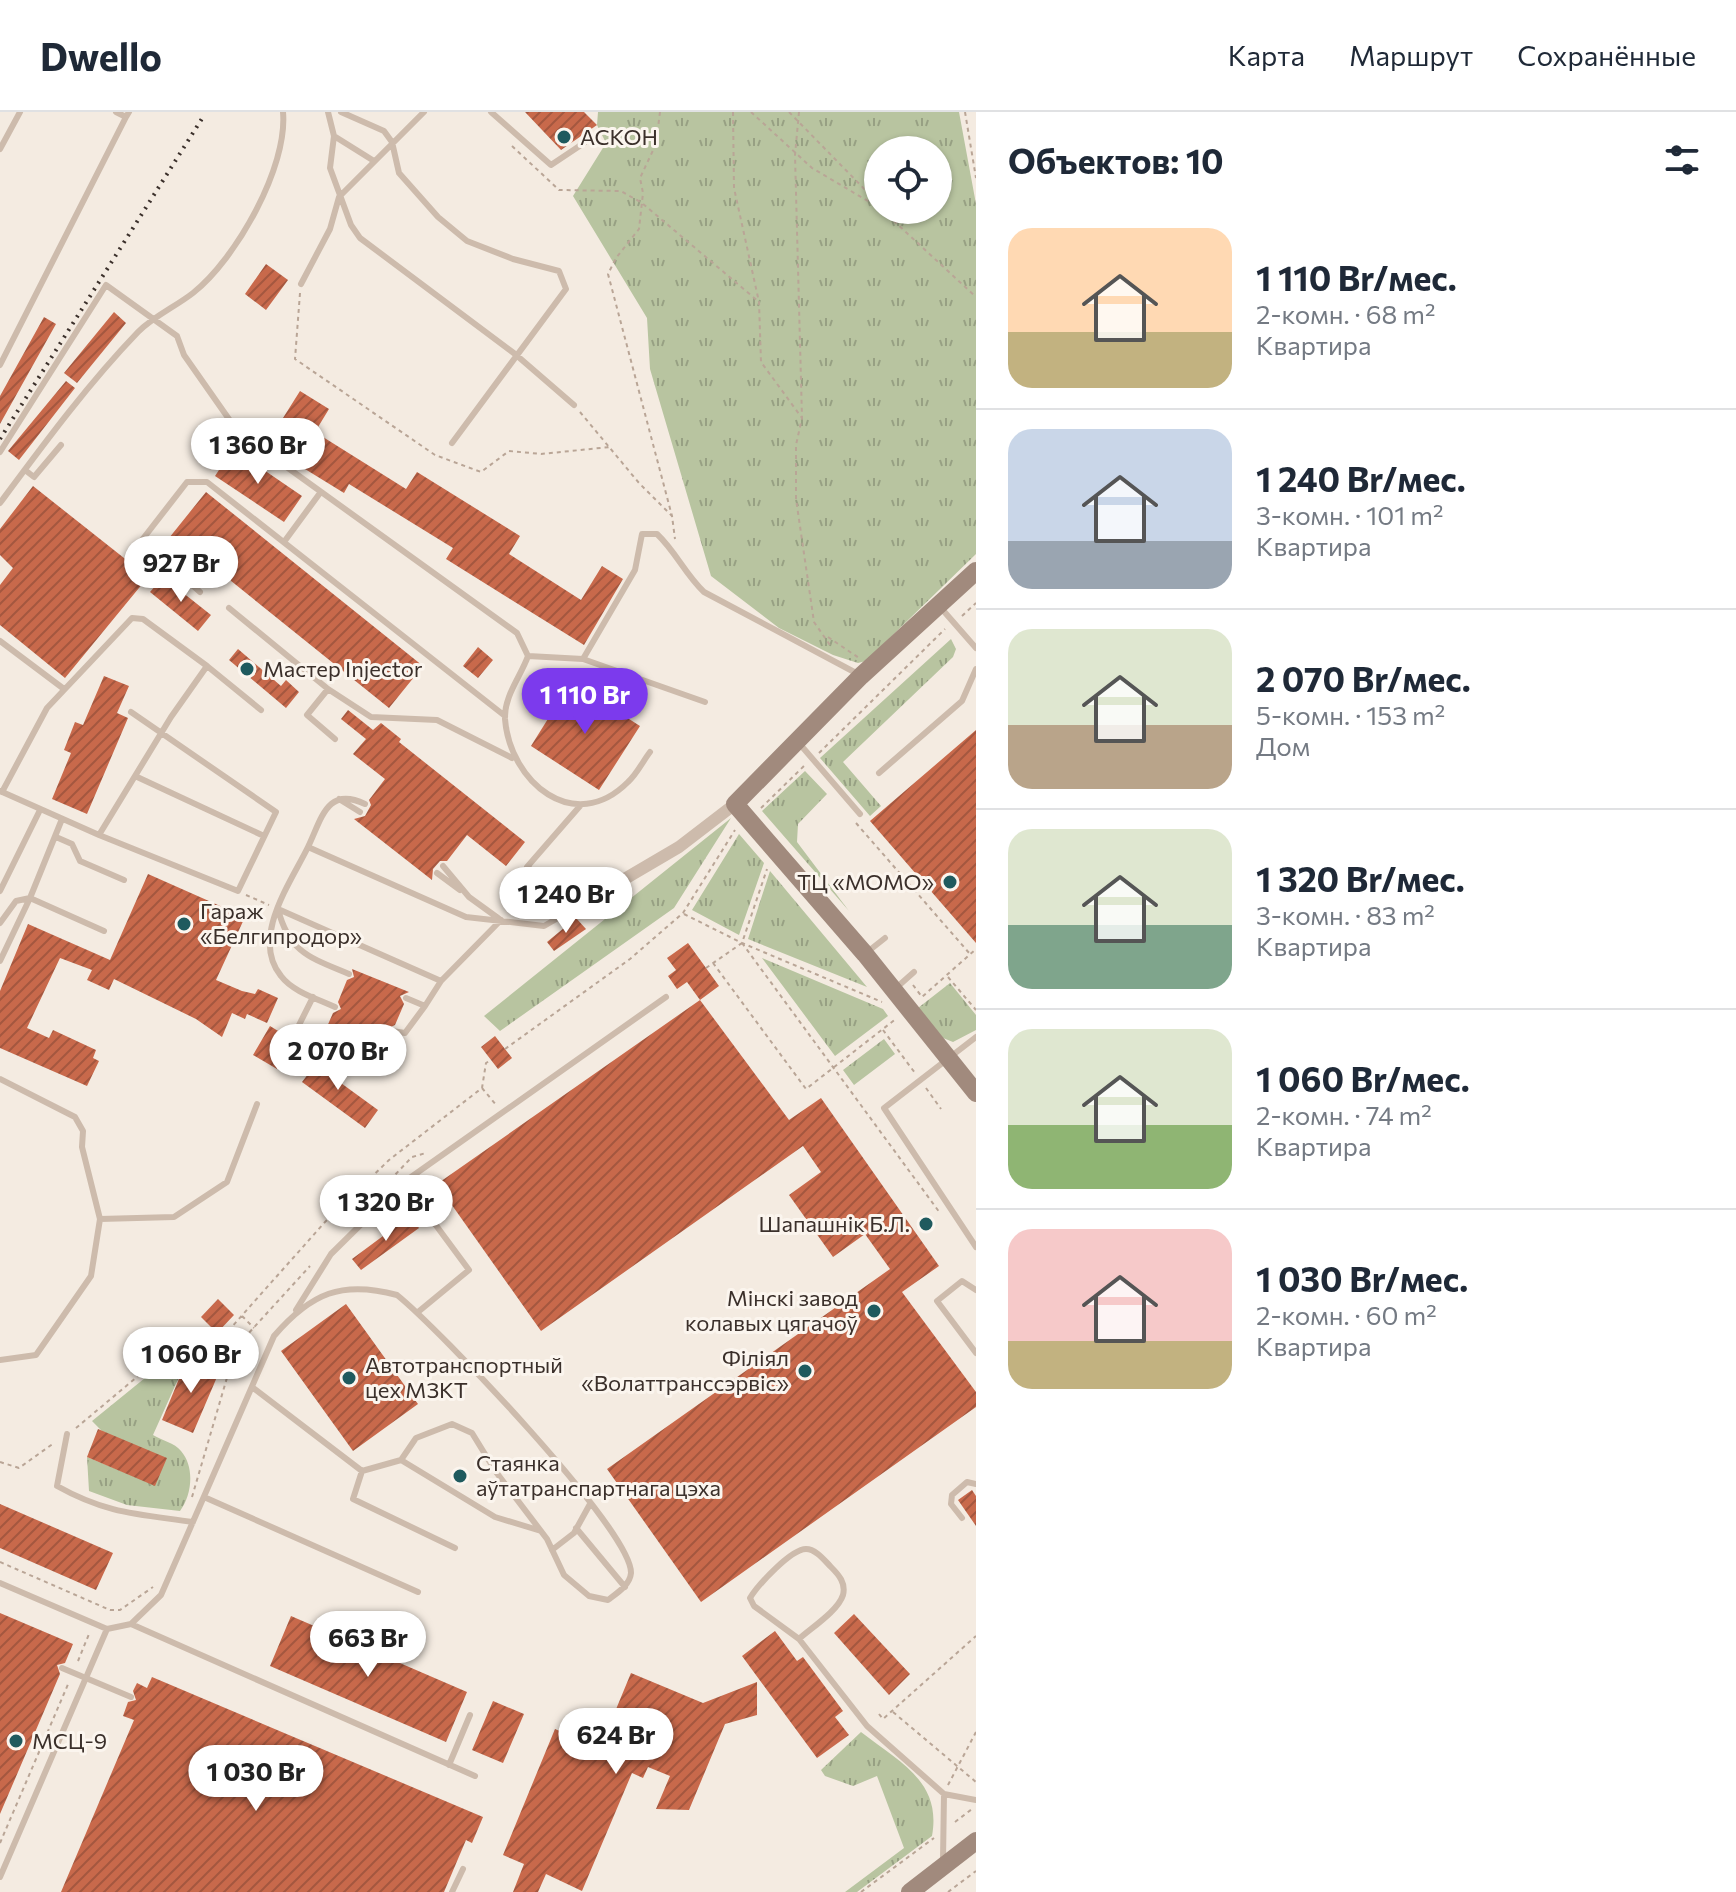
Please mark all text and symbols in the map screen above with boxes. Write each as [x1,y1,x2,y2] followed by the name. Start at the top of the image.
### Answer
[40,32,162,79] text: Dwello
[1228,38,1305,72] text: Карта
[1349,38,1473,72] text: Маршрут
[1517,38,1696,72] text: Сохранённые
[580,123,658,150] place label: АСКОН
[555,128,573,146] marker: АСКОН
[864,136,952,224] map controls
[864,136,952,224] button: locate
[1660,138,1704,182] icon: filters
[1008,139,1224,181] text: Объектов: 10
[1256,256,1457,298] text: 1 110 Br/мес.
[1072,260,1168,356] icon: home
[1256,298,1435,329] text: 2-комн. · 68 m²
[1256,329,1372,360] text: Квартира
[175,418,341,486] pin: 1 360 Br
[209,428,307,459] text: 1 360 Br
[1256,457,1466,499] text: 1 240 Br/мес.
[1072,461,1168,557] icon: home
[1256,499,1443,530] text: 3-комн. · 101 m²
[1256,530,1372,561] text: Квартира
[116,536,246,604] pin: 927 Br
[142,546,220,577] text: 927 Br
[263,655,423,682] place label: Мастер Injector
[1256,657,1471,699] text: 2 070 Br/мес.
[238,660,256,678] marker: Мастер Injector
[1072,661,1168,757] icon: home
[502,668,668,736] pin: 1 110 Br
[540,678,630,709] text: 1 110 Br
[1256,699,1445,730] text: 5-комн. · 153 m²
[1256,730,1310,761] text: Дом
[1256,857,1465,899] text: 1 320 Br/мес.
[1072,861,1168,957] icon: home
[483,867,649,935] pin: 1 240 Br
[797,868,934,895] place label: ТЦ «МОМО»
[941,873,959,891] marker: ТЦ «МОМО»
[517,877,615,908] text: 1 240 Br
[200,897,362,949] place label: Гараж «Белгипродор»
[1256,899,1435,930] text: 3-комн. · 83 m²
[175,915,193,933] marker: Гараж «Белгипродор»
[1256,930,1372,961] text: Квартира
[255,1024,421,1092] pin: 2 070 Br
[287,1034,389,1065] text: 2 070 Br
[1256,1057,1470,1099] text: 1 060 Br/мес.
[1072,1061,1168,1157] icon: home
[1256,1099,1432,1130] text: 2-комн. · 74 m²
[1256,1130,1372,1161] text: Квартира
[303,1175,469,1243] pin: 1 320 Br
[338,1185,434,1216] text: 1 320 Br
[759,1210,910,1237] place label: Шапашнік Б.Л.
[917,1215,935,1233] marker: Шапашнік Б.Л.
[1256,1257,1468,1299] text: 1 030 Br/мес.
[1072,1261,1168,1357] icon: home
[685,1284,858,1336] place label: Мінскі завод колавых цягачоў
[1256,1299,1437,1330] text: 2-комн. · 60 m²
[865,1302,883,1320] marker: Мінскі завод колавых цягачоў
[108,1327,274,1395] pin: 1 060 Br
[1256,1330,1372,1361] text: Квартира
[141,1337,241,1368] text: 1 060 Br
[581,1344,789,1396] place label: Філіял «Волаттранссэрвіс»
[365,1351,563,1403] place label: Автотранспортный цех МЗКТ
[796,1362,814,1380] marker: Філіял «Волаттранссэрвіс»
[340,1369,358,1387] marker: Автотранспортный цех МЗКТ
[476,1449,721,1501] place label: Стаянка аўтатранспартнага цэха
[451,1467,469,1485] marker: Стаянка аўтатранспартнага цэха
[303,1611,433,1679] pin: 663 Br
[328,1621,408,1652] text: 663 Br
[551,1708,681,1776] pin: 624 Br
[576,1718,656,1749] text: 624 Br
[32,1727,107,1754] place label: МСЦ-9
[7,1732,25,1750] marker: МСЦ-9
[173,1745,339,1813] pin: 1 030 Br
[206,1755,306,1786] text: 1 030 Br

